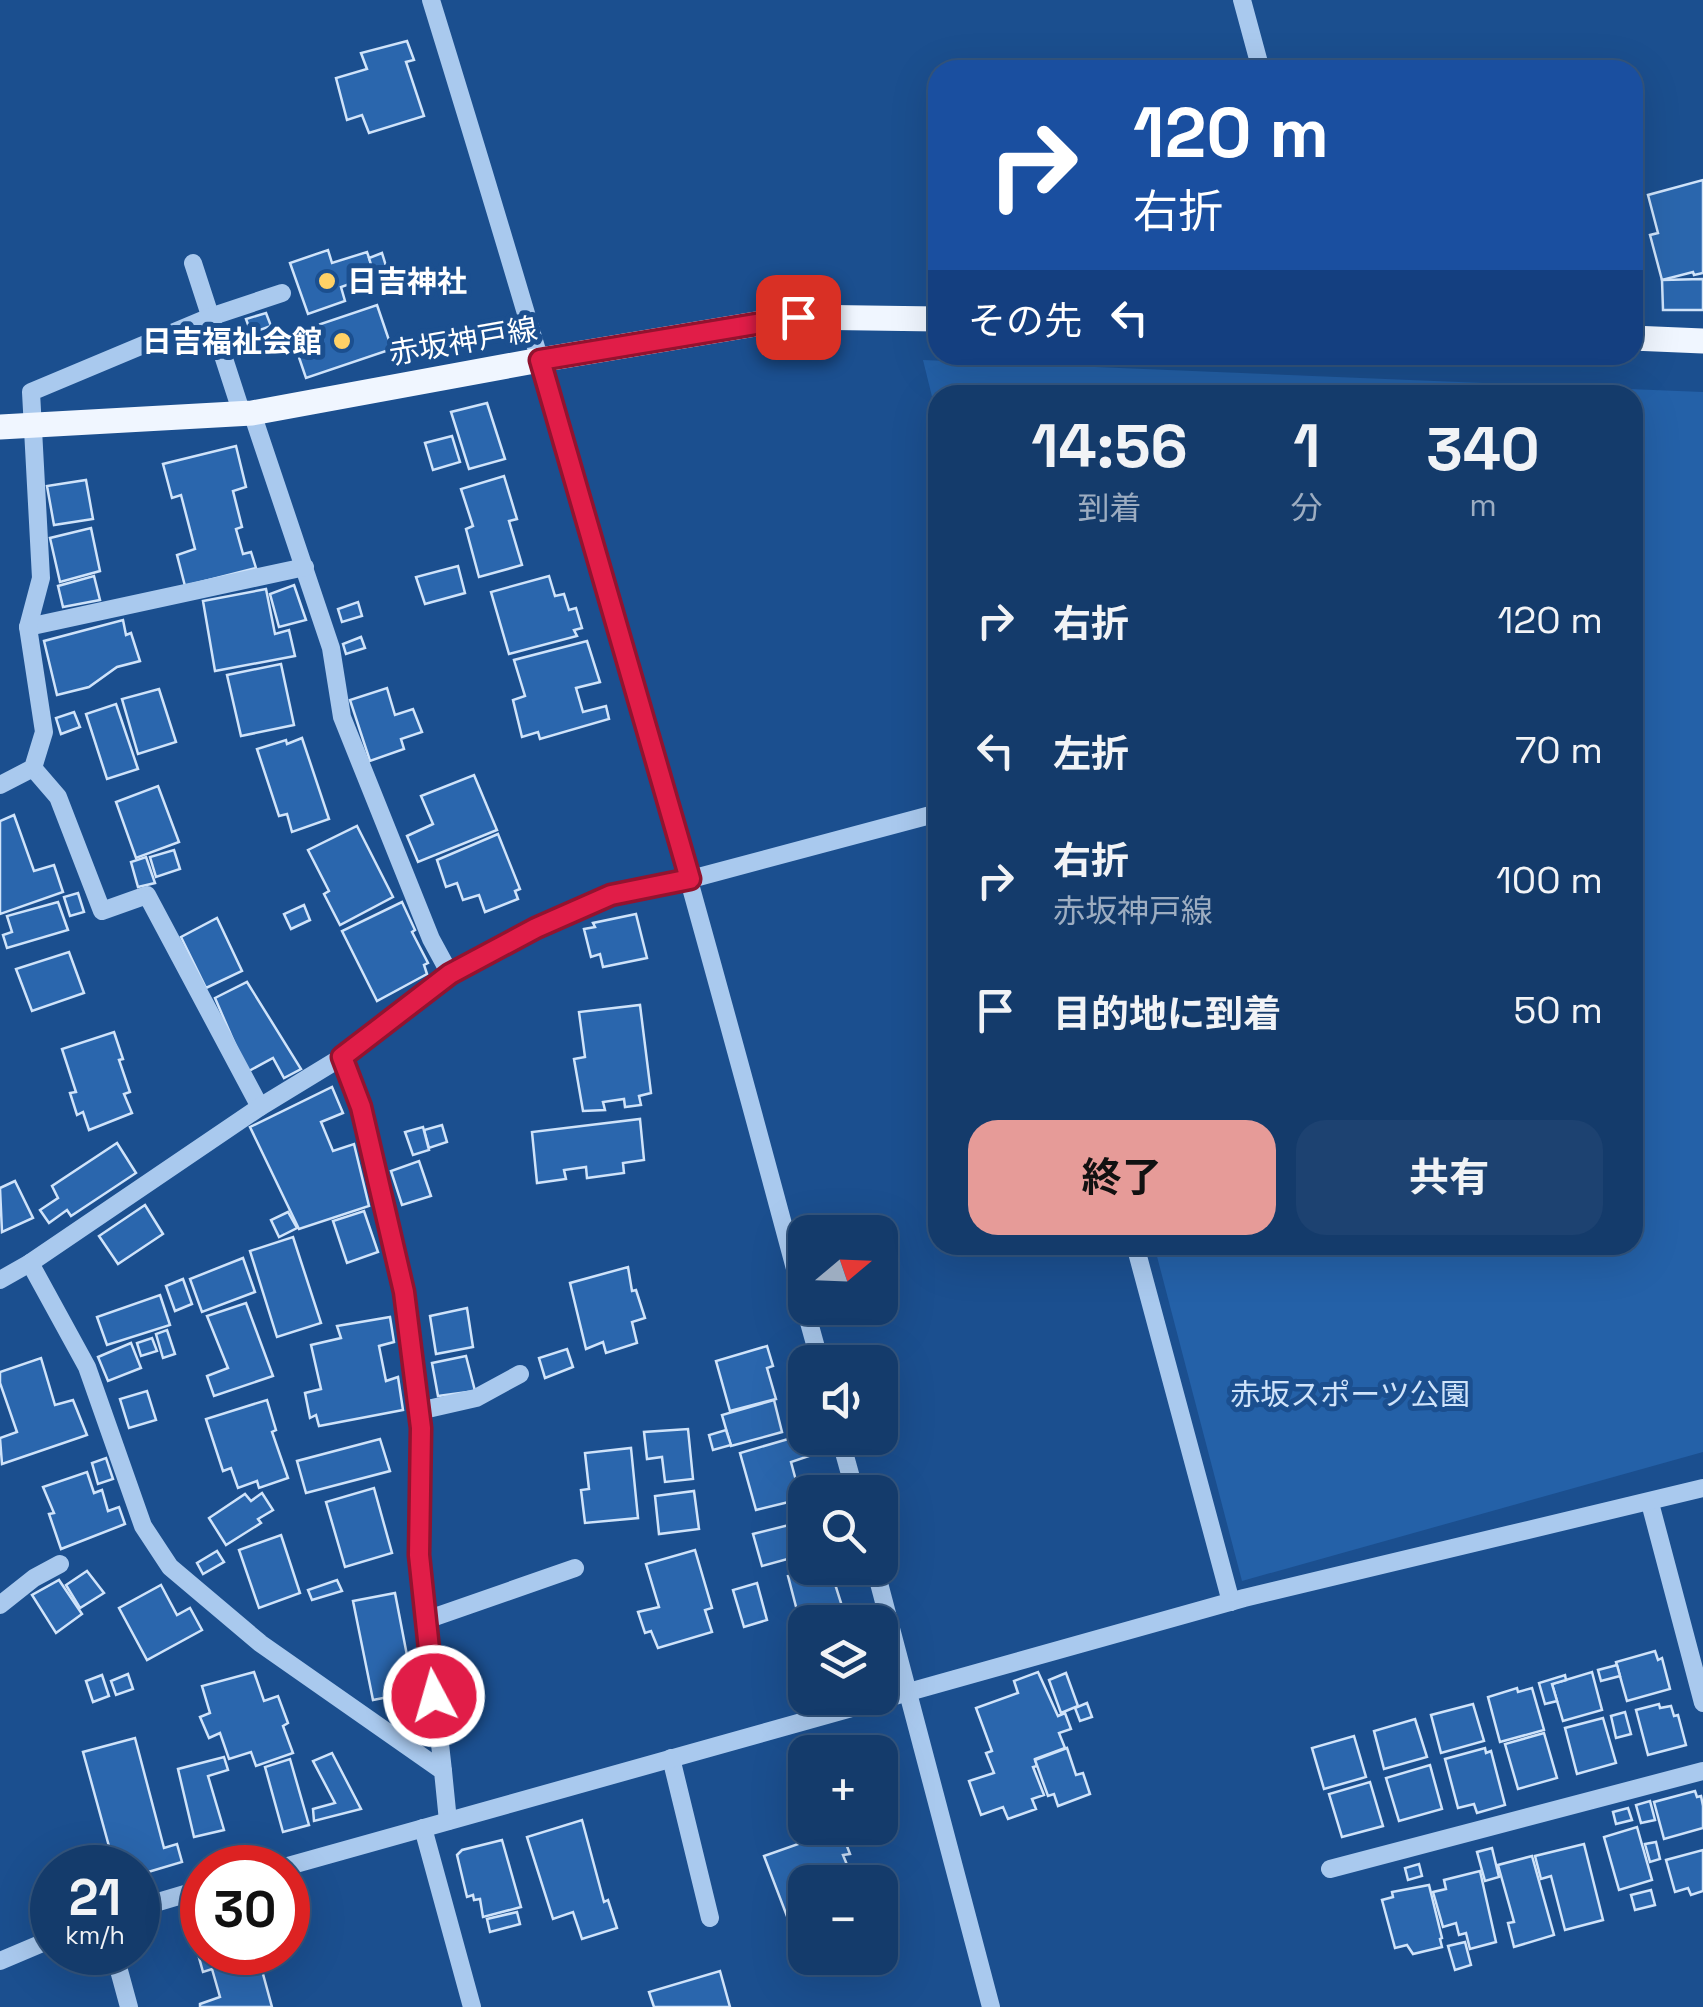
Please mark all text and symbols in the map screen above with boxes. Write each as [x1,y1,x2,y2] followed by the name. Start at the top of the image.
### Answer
[1133,88,1329,177] text: 120 m
[968,100,1098,230] icon: right
[1133,183,1223,240] text: 右折
[347,262,467,301] place label: 日吉神社
[316,270,338,292] marker: 日吉神社
[756,275,841,360] pin
[771,290,826,345] icon: arrive
[1102,290,1157,345] icon: left
[968,297,1082,345] text: その先
[386,309,540,373] street label: 赤坂神戸線
[142,322,322,361] place label: 日吉福祉会館
[331,330,353,352] marker: 日吉福祉会館
[1031,408,1188,485] text: 14:56
[1293,408,1320,485] text: 1
[1426,411,1540,488] text: 340
[1469,485,1497,525] text: m
[1077,488,1141,528] text: 到着
[1291,488,1323,528] text: 分
[968,593,1023,648] icon: right
[1497,596,1603,644] text: 120 m
[1053,600,1129,648] text: 右折
[968,723,1023,778] icon: left
[1515,726,1603,774] text: 70 m
[1053,730,1129,778] text: 左折
[1053,837,1129,885] text: 右折
[968,853,1023,908] icon: right
[1496,856,1603,904] text: 100 m
[1053,891,1213,931] text: 赤坂神戸線
[968,983,1023,1038] icon: arrive
[1513,986,1603,1034] text: 50 m
[1053,990,1281,1038] text: 目的地に到着
[968,1120,1276,1235] button: 終了
[1296,1120,1603,1235] button: 共有
[788,1215,898,1325] north arrow
[788,1215,898,1975] map controls
[788,1345,898,1455] button: sound
[1230,1375,1470,1414] park label: 赤坂スポーツ公園
[788,1475,898,1585] button: search
[788,1605,898,1715] button: layers
[382,1644,486,1748] position arrow
[788,1735,898,1845] button: +
[180,1845,310,1975] speed limit sign: 30
[788,1865,898,1975] button: −
[69,1866,121,1930] text: 21
[65,1919,125,1951] text: km/h

